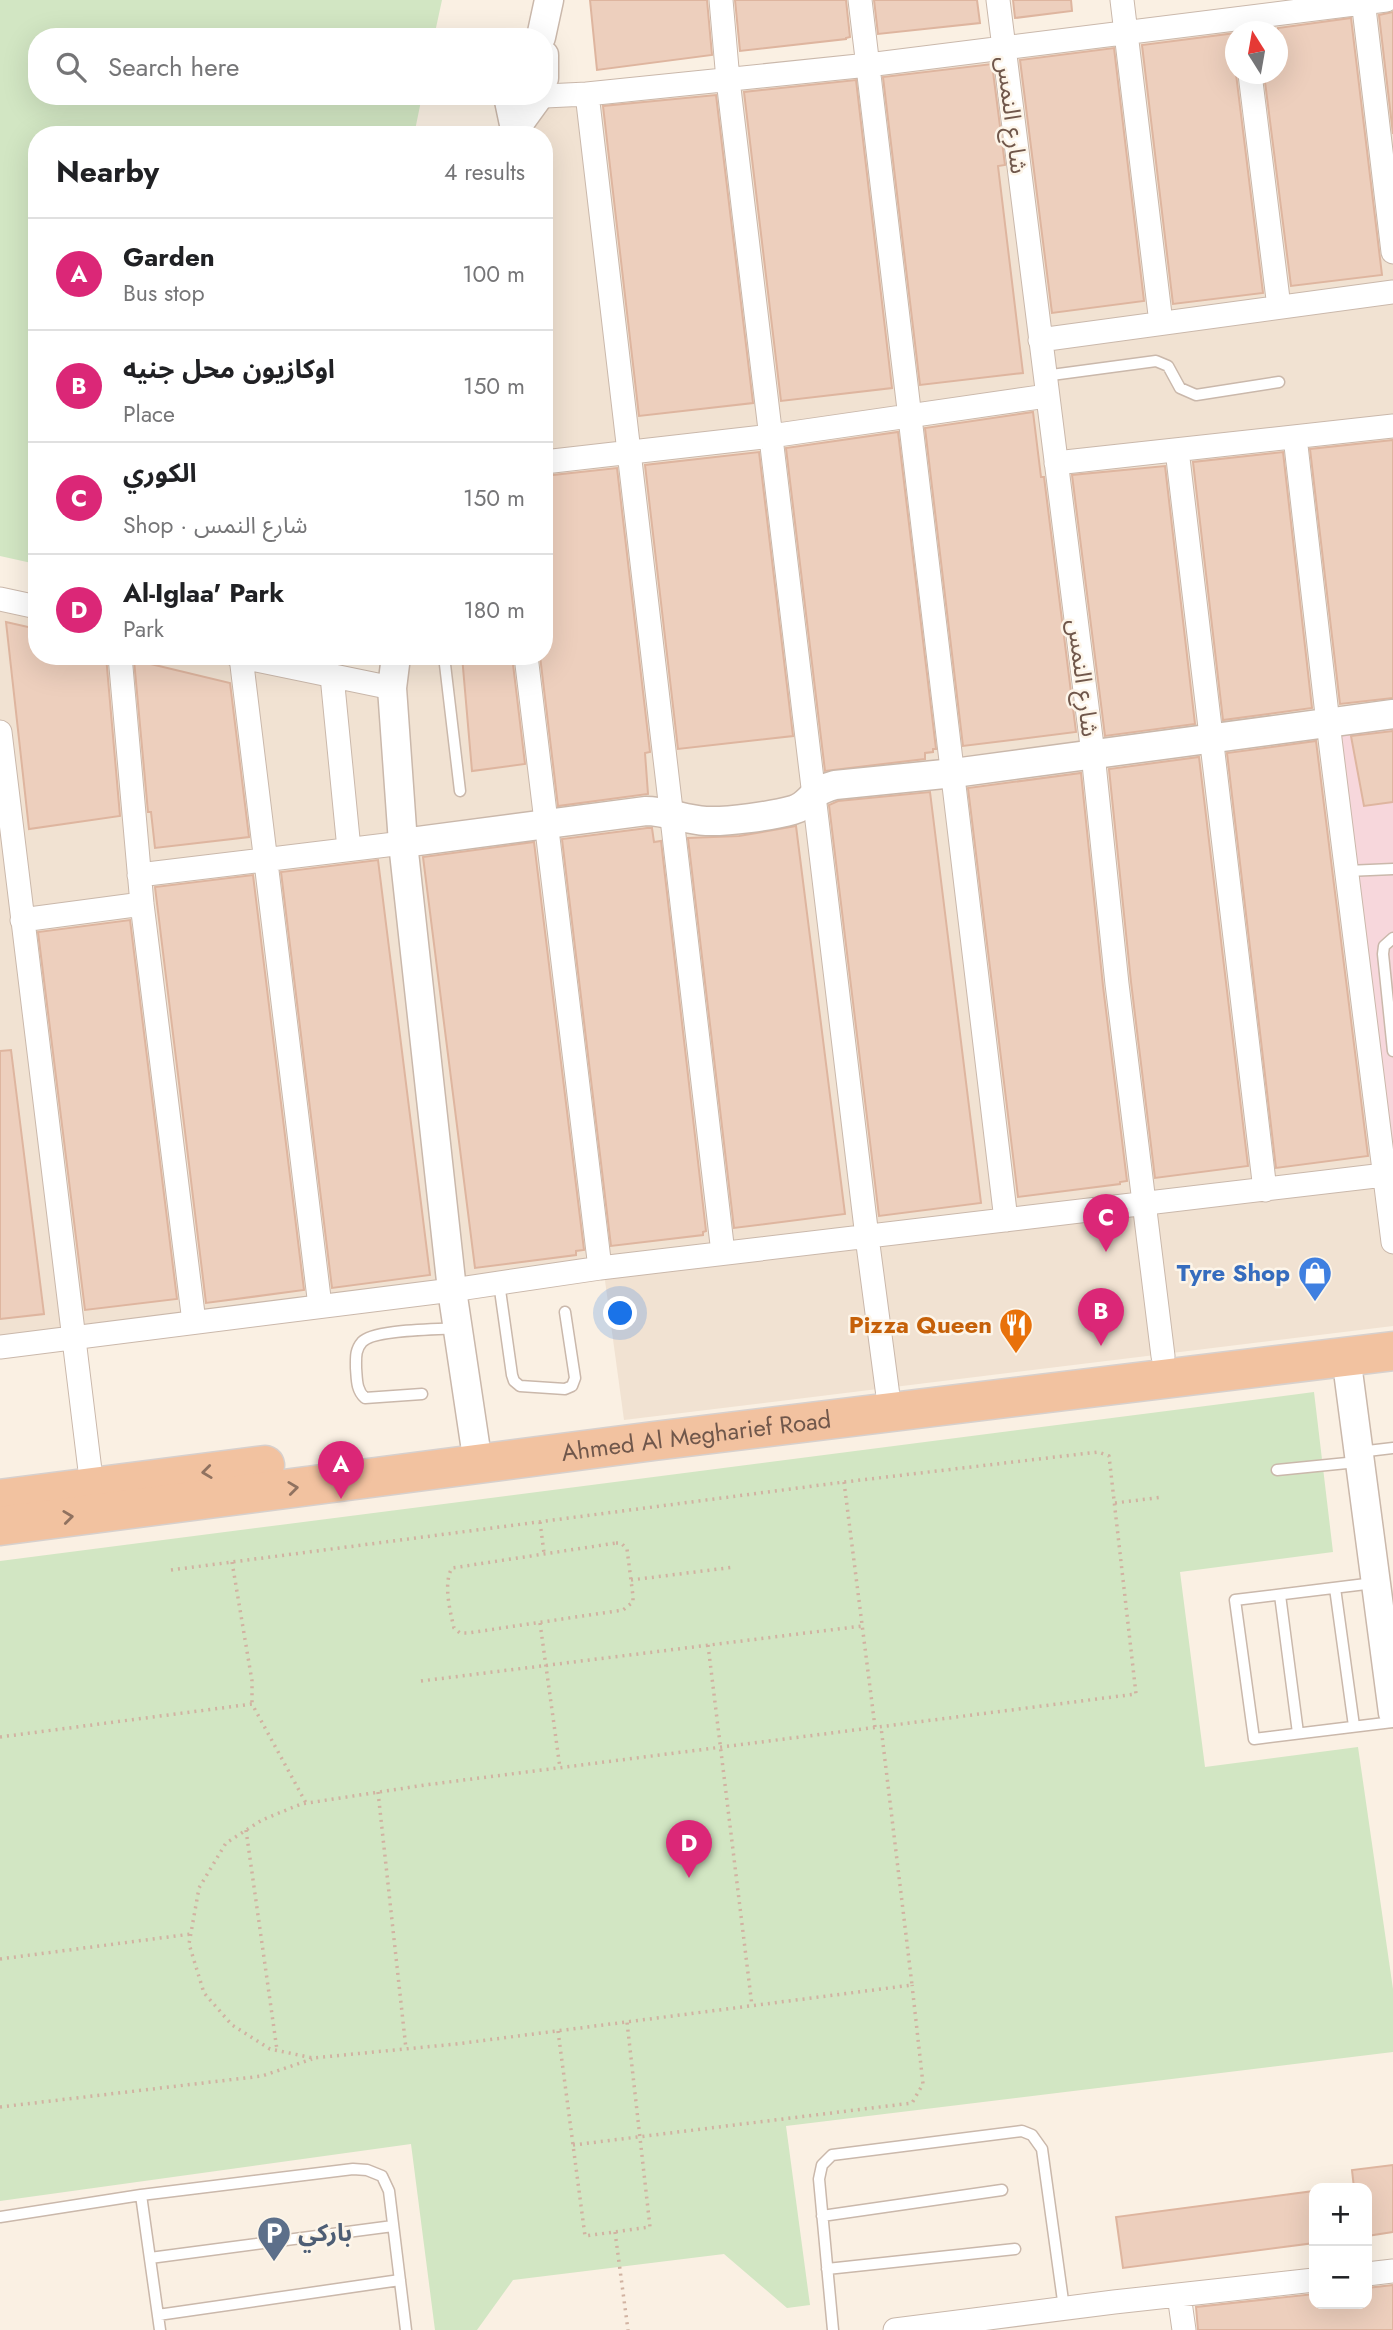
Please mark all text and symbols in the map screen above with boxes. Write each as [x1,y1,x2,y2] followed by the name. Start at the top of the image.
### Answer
[1225,21,1288,84] north arrow
[28,28,553,105] search box
[52,48,90,86] icon: search
[108,48,240,86] text: Search here
[988,54,1037,176] street label: شارع النمس
[56,150,159,193] text: Nearby
[444,155,525,189] text: 4 results
[123,238,215,276] text: Garden
[71,257,87,291] text: A
[462,257,525,291] text: 100 m
[123,276,205,310] text: Bus stop
[123,350,335,388] text: اوكازيون محل جنيه
[71,369,87,403] text: B
[463,369,525,403] text: 150 m
[123,397,175,431] text: Place
[123,454,197,492] text: الكوري
[71,481,87,515] text: C
[463,481,525,515] text: 150 m
[123,508,308,542] text: Shop · شارع النمس
[123,574,284,612] text: Al-Iglaa' Park
[71,593,87,627] text: D
[463,593,525,627] text: 180 m
[123,612,164,646] text: Park
[1059,617,1108,739] street label: شارع النمس
[1083,1194,1129,1252] pin: C
[1296,1254,1334,1303] shop icon: Tyre Shop
[1177,1255,1290,1290] place label: Tyre Shop
[1078,1288,1124,1346] pin: B
[603,1296,637,1330] your location
[997,1306,1035,1355] restaurant icon: Pizza Queen
[849,1307,992,1342] place label: Pizza Queen
[559,1402,833,1470] street label: Ahmed Al Megharief Road
[318,1441,364,1499] pin: A
[201,1465,213,1480] one-way arrow
[287,1481,299,1496] one-way arrow
[62,1510,74,1525] one-way arrow
[666,1820,712,1878] pin: D
[1309,2183,1372,2309] map controls
[1309,2183,1372,2246] button: +
[255,2214,293,2263] parking icon: باركي
[298,2215,352,2253] place label: باركي
[1309,2246,1372,2309] button: −

